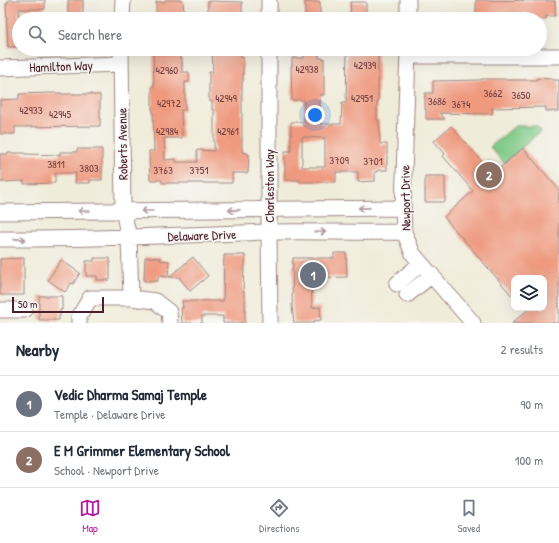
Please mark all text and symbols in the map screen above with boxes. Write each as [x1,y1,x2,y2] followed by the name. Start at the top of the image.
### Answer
[12,12,547,56] search box
[26,23,48,45] icon: search
[58,24,122,45] text: Search here
[29,56,94,76] street label: Hamilton Way
[354,58,376,72] house number: 42939
[295,62,319,76] house number: 42938
[156,63,178,77] house number: 42960
[484,86,502,100] house number: 3662
[512,88,531,102] house number: 3650
[215,91,237,105] house number: 42949
[351,91,373,105] house number: 42951
[428,94,447,108] house number: 3686
[157,96,181,110] house number: 42972
[452,97,470,111] house number: 3674
[19,103,43,117] house number: 42933
[305,105,325,125] your location
[49,107,71,121] house number: 42945
[112,108,132,180] street label: Roberts Avenue
[156,124,178,138] house number: 42984
[217,124,239,138] house number: 42961
[260,149,278,223] street label: Charleston Way
[329,153,349,167] house number: 3709
[363,154,383,168] house number: 3701
[47,157,65,171] house number: 3811
[476,160,502,190] pin: 2
[79,161,99,175] house number: 3803
[153,163,173,177] house number: 3763
[189,163,209,177] house number: 3751
[395,165,415,231] street label: Newport Drive
[358,205,371,212] one-way arrow
[228,206,241,214] one-way arrow
[78,207,91,215] one-way arrow
[141,207,154,215] one-way arrow
[167,225,237,245] street label: Delaware Drive
[313,228,326,236] one-way arrow
[13,235,26,243] one-way arrow
[300,260,326,290] pin: 1
[511,275,547,311] map controls
[511,275,547,311] button: layers
[12,295,104,314] scale bar
[18,297,38,311] text: 50 m
[16,338,59,361] text: Nearby
[501,340,543,358] text: 2 results
[54,384,207,405] text: Vedic Dharma Samaj Temple
[27,395,31,413] text: 1
[521,395,543,413] text: 90 m
[54,405,166,423] text: Temple · Delaware Drive
[54,440,230,461] text: E M Grimmer Elementary School
[26,451,32,469] text: 2
[515,451,543,469] text: 100 m
[54,461,159,479] text: School · Newport Drive
[79,497,101,535] tab: Map
[259,497,300,535] tab: Directions
[458,497,480,535] tab: Saved

